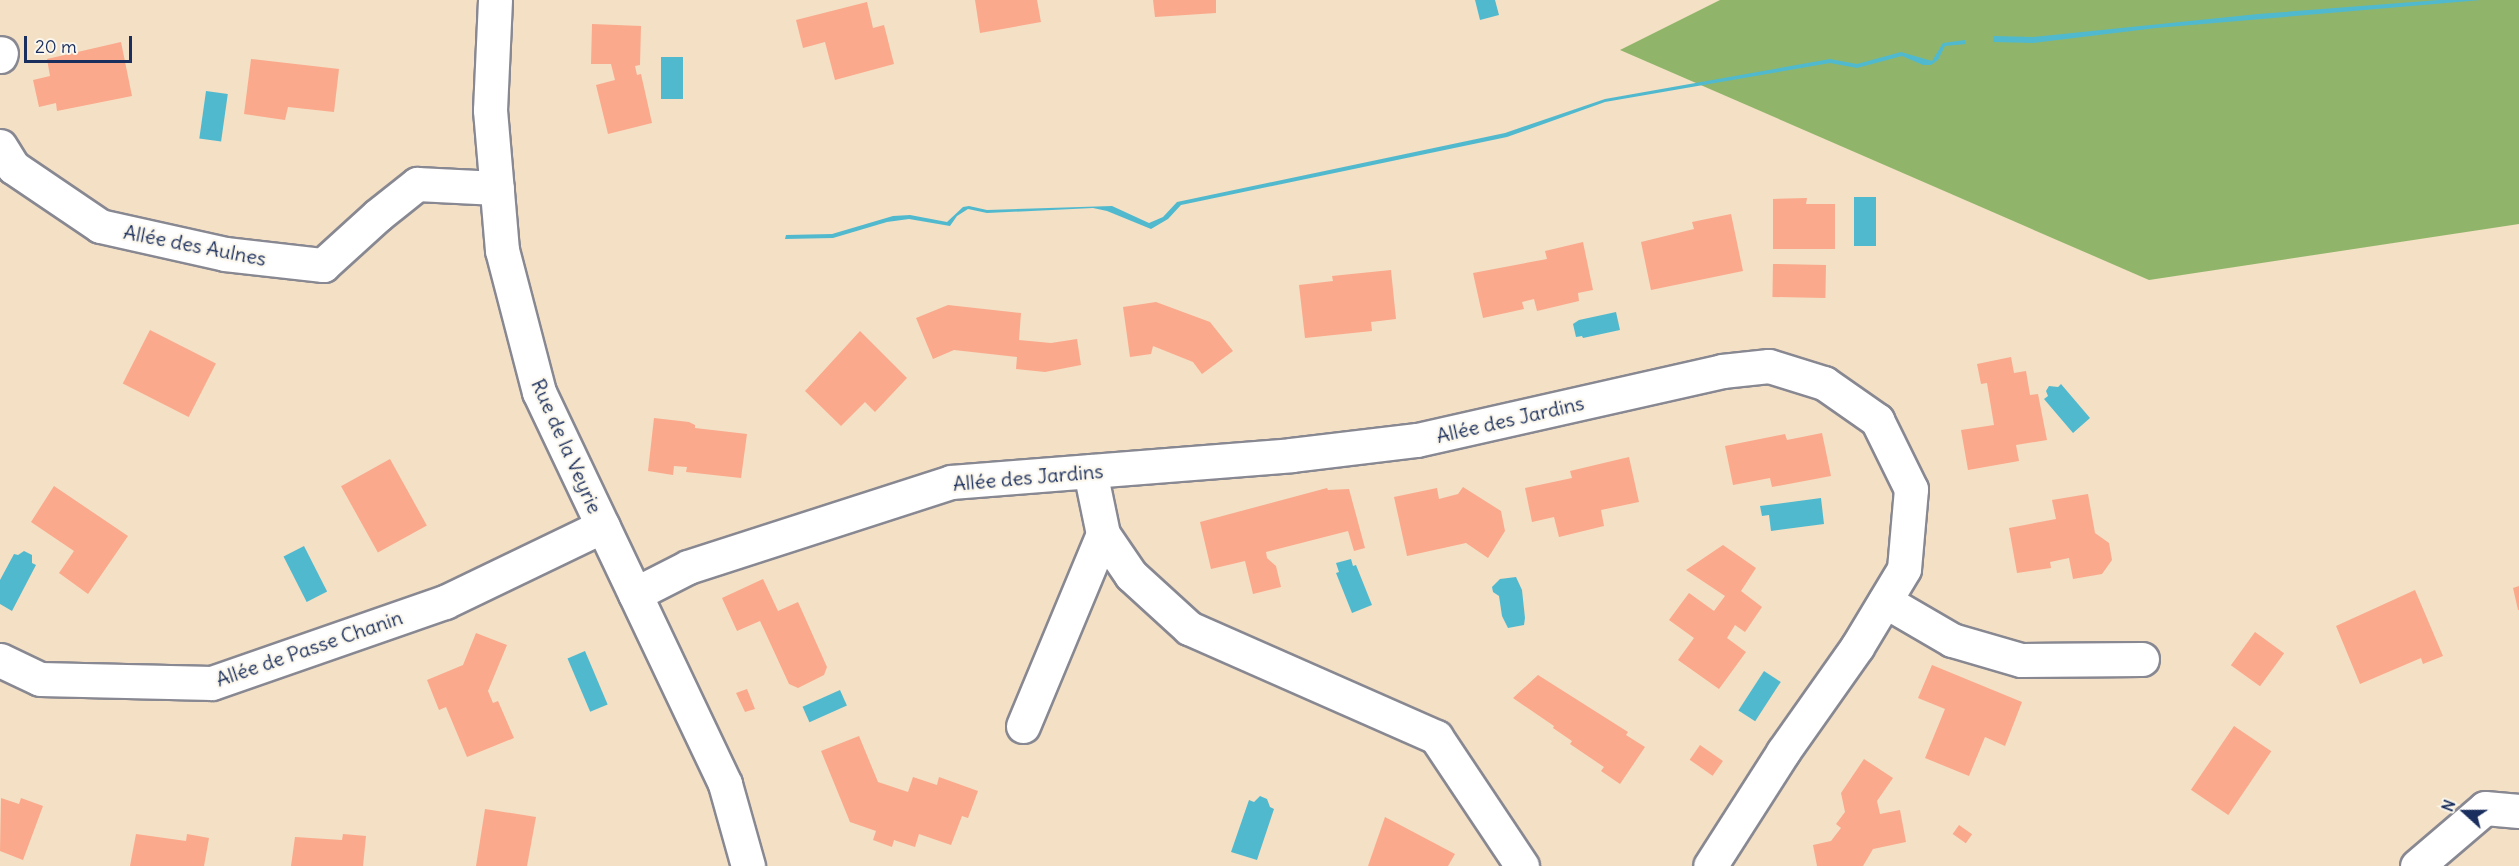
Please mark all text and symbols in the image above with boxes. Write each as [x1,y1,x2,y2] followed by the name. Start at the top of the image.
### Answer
[27,24,135,62] scale bar
[35,35,77,58] text: 20 m
[122,219,268,271] street label: Allée des Aulnes
[527,375,607,517] street label: Rue de la Veyrie
[1434,390,1586,448] street label: Allée des Jardins
[952,458,1104,496] street label: Allée des Jardins
[213,605,405,691] street label: Allée de Passe Chanin
[2435,782,2495,842] north arrow
[2437,797,2460,814] text: N

